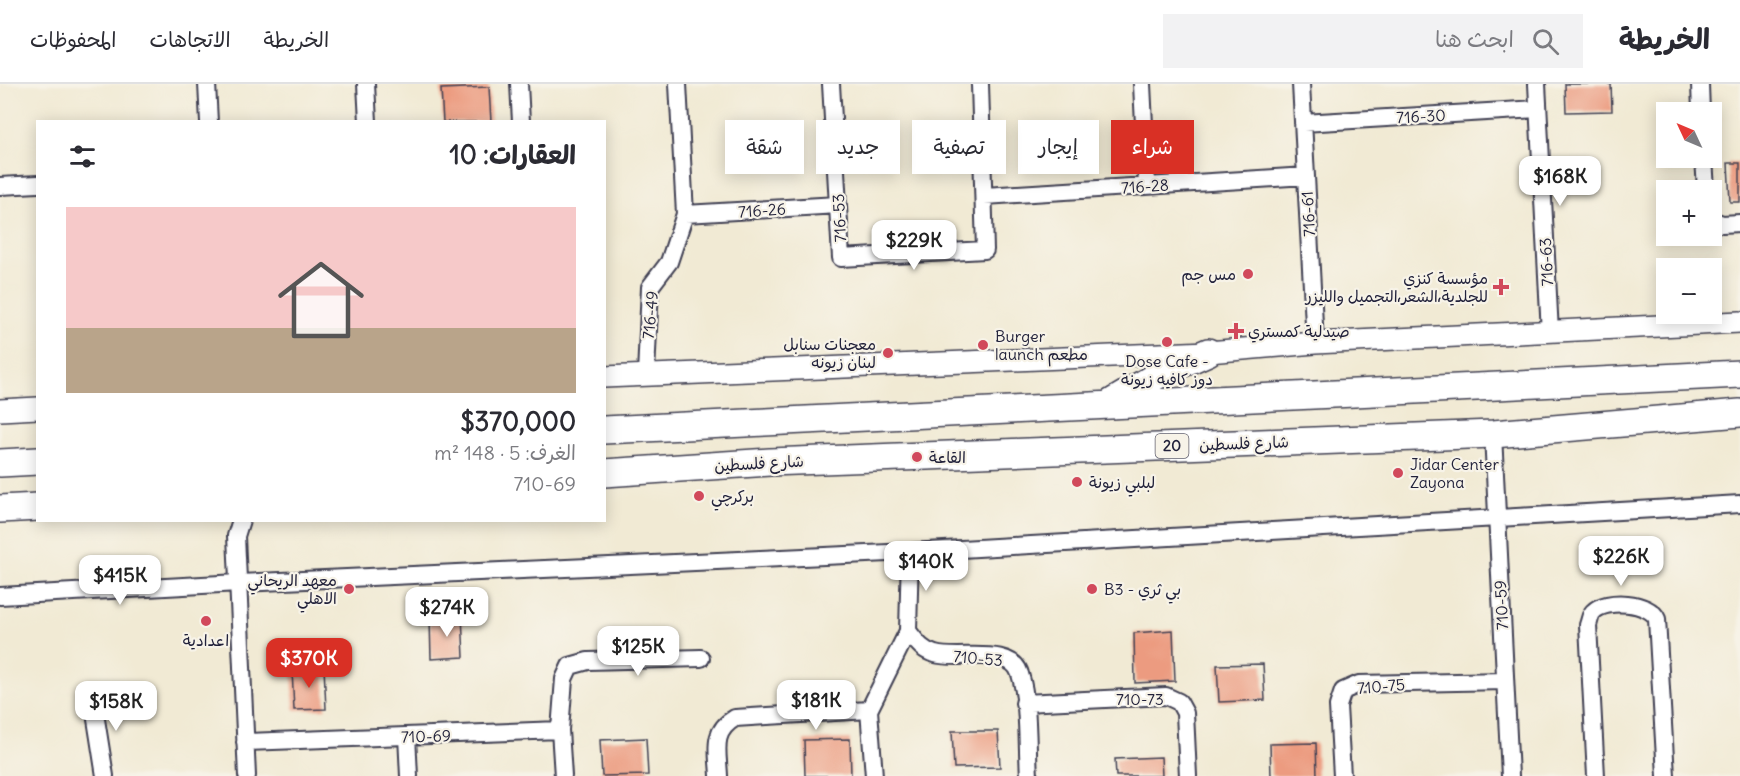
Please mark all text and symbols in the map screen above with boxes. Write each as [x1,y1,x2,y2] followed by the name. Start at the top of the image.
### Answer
[1163,14,1583,68] search box
[1619,21,1710,57] text: الخريطة
[1435,25,1514,53] text: ابحث هنا
[1529,25,1562,58] icon: search
[30,26,116,53] text: المحفوظات
[149,26,231,53] text: الاتجاهات
[264,26,329,53] text: الخريطة
[1656,102,1722,168] north arrow
[1656,102,1722,324] map controls
[1396,105,1446,127] street label: 716-30
[725,120,804,174] chip: شقة
[816,120,900,174] chip: جديد
[912,120,1006,174] chip: تصفية
[1018,120,1099,174] chip: إيجار
[1111,120,1194,174] chip: شراء
[449,138,576,171] text: العقارات: 10
[66,140,99,173] icon: filters
[1518,156,1602,207] pin: $168K
[1533,163,1587,188] text: $168K
[1120,174,1170,198] street label: 716-28
[1656,180,1722,246] button: +
[1297,191,1319,237] street label: 716-61
[828,193,850,243] street label: 716-53
[737,198,787,222] street label: 716-26
[872,220,956,271] pin: $229K
[886,227,942,252] text: $229K
[1535,237,1557,287] street label: 716-63
[267,246,375,354] icon: home
[1656,258,1722,324] button: −
[1181,264,1236,287] place label: مس جم
[1241,267,1255,281] marker: مس جم
[1304,268,1488,306] place label: مؤسسة كنزي للجلدية،الشعر،التجميل والليزر
[1492,278,1510,296] marker: مؤسسة كنزي للجلدية،الشعر،التجميل والليزر
[638,290,662,340] street label: 716-49
[1248,321,1350,343] place label: صيدلية كمستري
[1229,324,1243,338] marker: صيدلية كمستري
[995,326,1088,367] place label: Burger launch مطعم
[783,334,876,373] place label: معجنات سنابل لبنان زيونه
[1160,335,1174,349] marker: Dose Cafe - دوز كافيه زيونة
[976,338,990,352] marker: Burger launch مطعم
[881,346,895,360] marker: معجنات سنابل لبنان زيونه
[1121,351,1213,390] place label: Dose Cafe - دوز كافيه زيونة
[460,405,576,438] text: $370,000
[1199,431,1289,457] street label: شارع فلسطين
[1156,434,1188,458] road number: 20
[434,440,576,465] text: الغرف: 5 · 148 m²
[929,447,966,467] place label: القاعة
[910,450,924,464] marker: القاعة
[714,451,804,477] street label: شارع فلسطين
[1410,454,1499,492] place label: Jidar Center Zayona
[1391,466,1405,480] marker: Jidar Center Zayona
[514,471,576,496] text: 710-69
[1089,472,1155,497] place label: لبلبي زيونة
[1070,475,1084,489] marker: لبلبي زيونة
[711,486,754,511] place label: بركرچي
[692,489,706,503] marker: بركرچي
[1579,536,1663,587] pin: $226K
[884,541,968,592] pin: $140K
[1593,543,1649,568] text: $226K
[898,548,954,573] text: $140K
[78,555,162,606] pin: $415K
[93,562,147,587] text: $415K
[247,570,337,613] place label: معهد الريحاني الاهلي
[1104,579,1181,604] place label: B3 - بي ثري
[1490,580,1512,630] street label: 710-59
[342,582,356,596] marker: معهد الريحاني الاهلي
[1085,582,1099,596] marker: B3 - بي ثري
[405,587,489,638] pin: $274K
[419,594,475,619] text: $274K
[199,614,213,628] marker: اعدادية
[596,626,680,677] pin: $125K
[183,630,229,650] place label: اعدادية
[611,633,665,658] text: $125K
[267,638,351,689] pin: $370K
[280,645,338,670] text: $370K
[952,646,1004,670] street label: 710-53
[1356,674,1406,698] street label: 710-75
[774,680,858,731] pin: $181K
[74,681,158,732] pin: $158K
[791,687,841,712] text: $181K
[89,688,143,713] text: $158K
[1116,689,1164,709] street label: 710-73
[401,725,451,747] street label: 710-69

